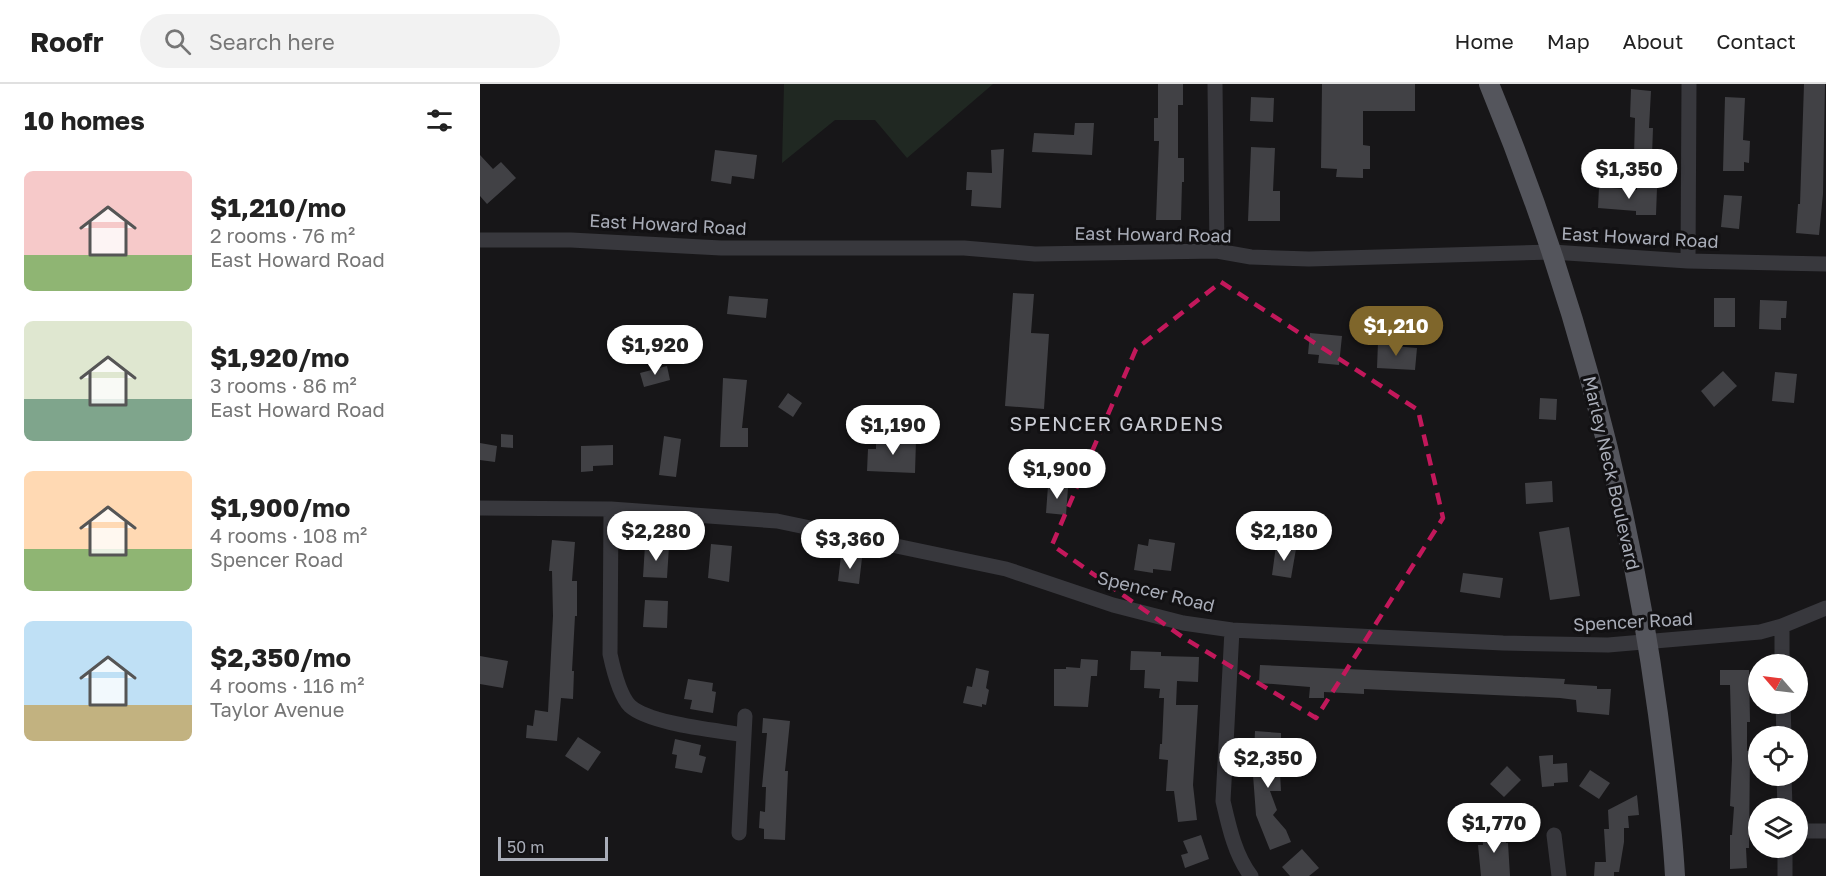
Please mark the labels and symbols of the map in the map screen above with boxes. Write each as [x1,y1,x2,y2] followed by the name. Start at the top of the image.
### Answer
[1580,149,1678,200] pin: $1,350
[589,209,747,239] street label: East Howard Road
[1074,222,1232,246] street label: East Howard Road
[1561,222,1719,252] street label: East Howard Road
[1347,306,1445,357] pin: $1,210
[606,325,704,376] pin: $1,920
[1579,374,1645,572] street label: Marley Neck Boulevard
[844,405,942,456] pin: $1,190
[1009,411,1225,435] district label: SPENCER GARDENS
[1008,449,1106,500] pin: $1,900
[607,511,705,562] pin: $2,280
[1235,511,1333,562] pin: $2,180
[801,519,899,570] pin: $3,360
[1095,566,1217,616] street label: Spencer Road
[1572,607,1693,635] street label: Spencer Road
[1748,654,1808,714] north arrow
[1219,738,1317,789] pin: $2,350
[1445,803,1543,854] pin: $1,770
[498,834,608,862] scale bar

